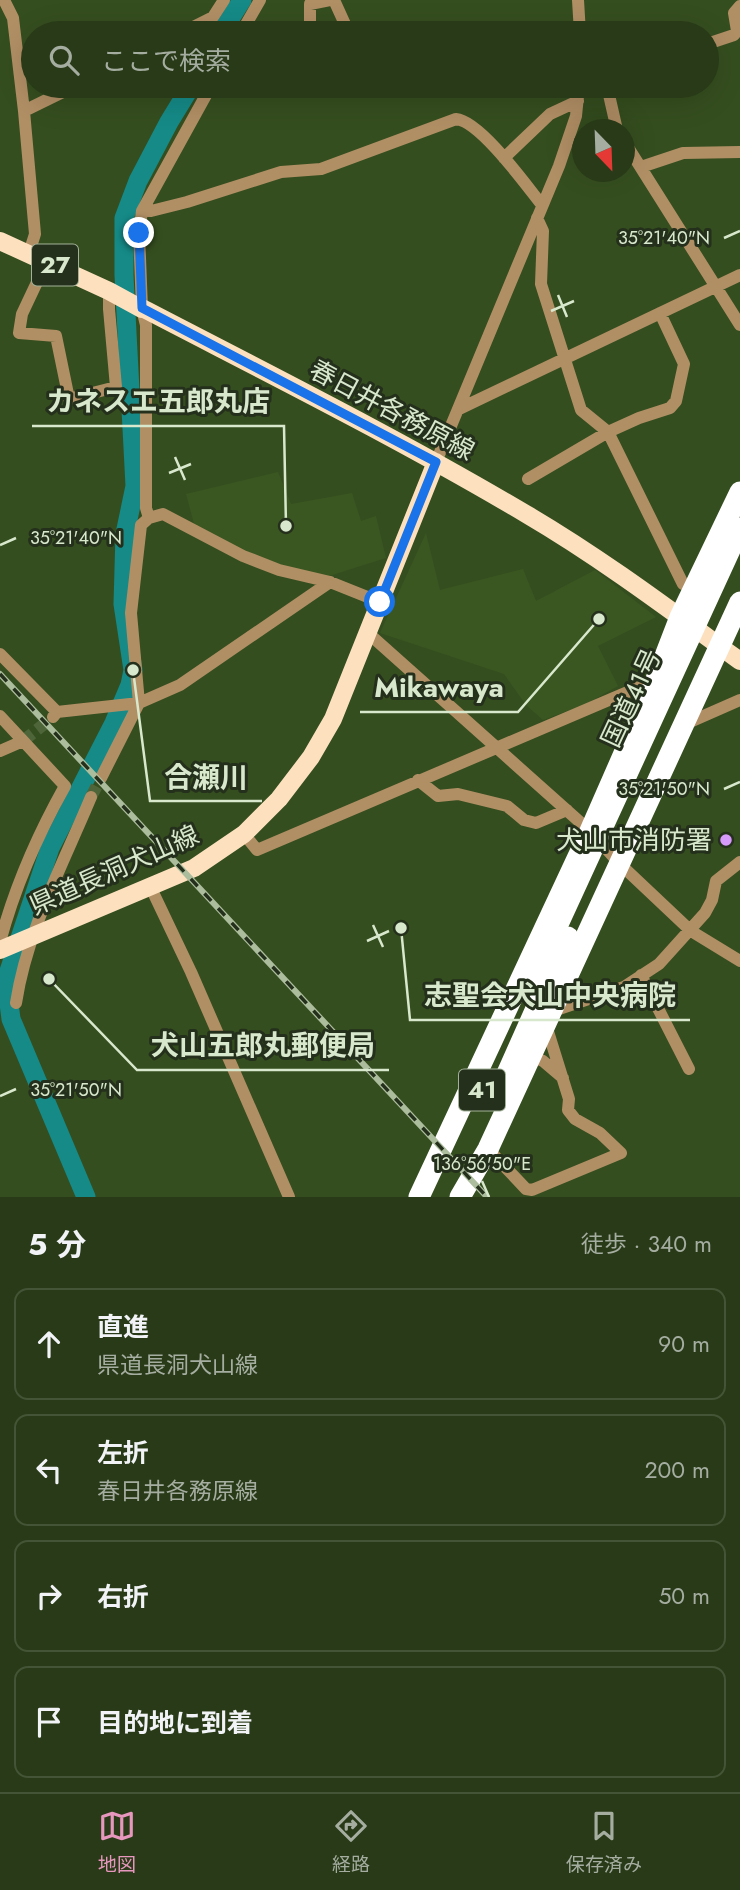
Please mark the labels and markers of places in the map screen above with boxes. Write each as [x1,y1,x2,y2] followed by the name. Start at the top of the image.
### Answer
[32,377,284,426] callout: カネスエ五郎丸店
[360,663,518,712] callout: Mikawaya
[150,752,262,801] callout: 合瀬川
[556,821,712,859] place label: 犬山市消防署
[718,832,734,848] marker: 犬山市消防署
[410,971,690,1020] callout: 志聖会犬山中央病院
[137,1021,389,1070] callout: 犬山五郎丸郵便局

